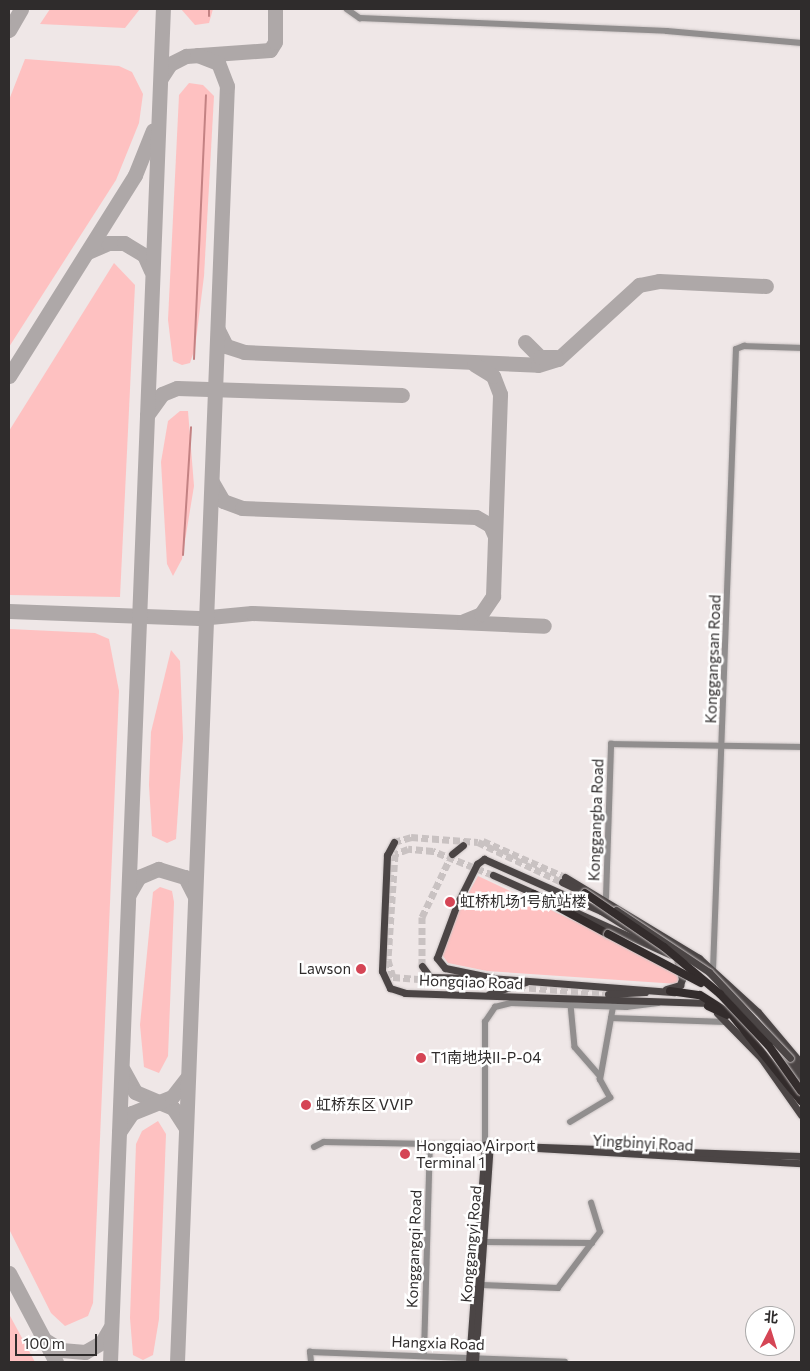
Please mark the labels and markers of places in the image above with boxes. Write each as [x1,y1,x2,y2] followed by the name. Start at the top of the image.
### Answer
[460,893,586,911] place label: 虹桥机场1号航站楼
[444,896,456,908] marker: 虹桥机场1号航站楼
[298,960,351,978] place label: Lawson
[355,963,367,975] marker: Lawson
[431,1049,541,1067] place label: T1南地块II-P-04
[415,1052,427,1064] marker: T1南地块II-P-04
[316,1096,413,1114] place label: 虹桥东区 VVIP
[300,1099,312,1111] marker: 虹桥东区 VVIP
[416,1136,535,1171] place label: Hongqiao Airport Terminal 1
[398,1147,412,1161] marker: Hongqiao Airport Terminal 1

